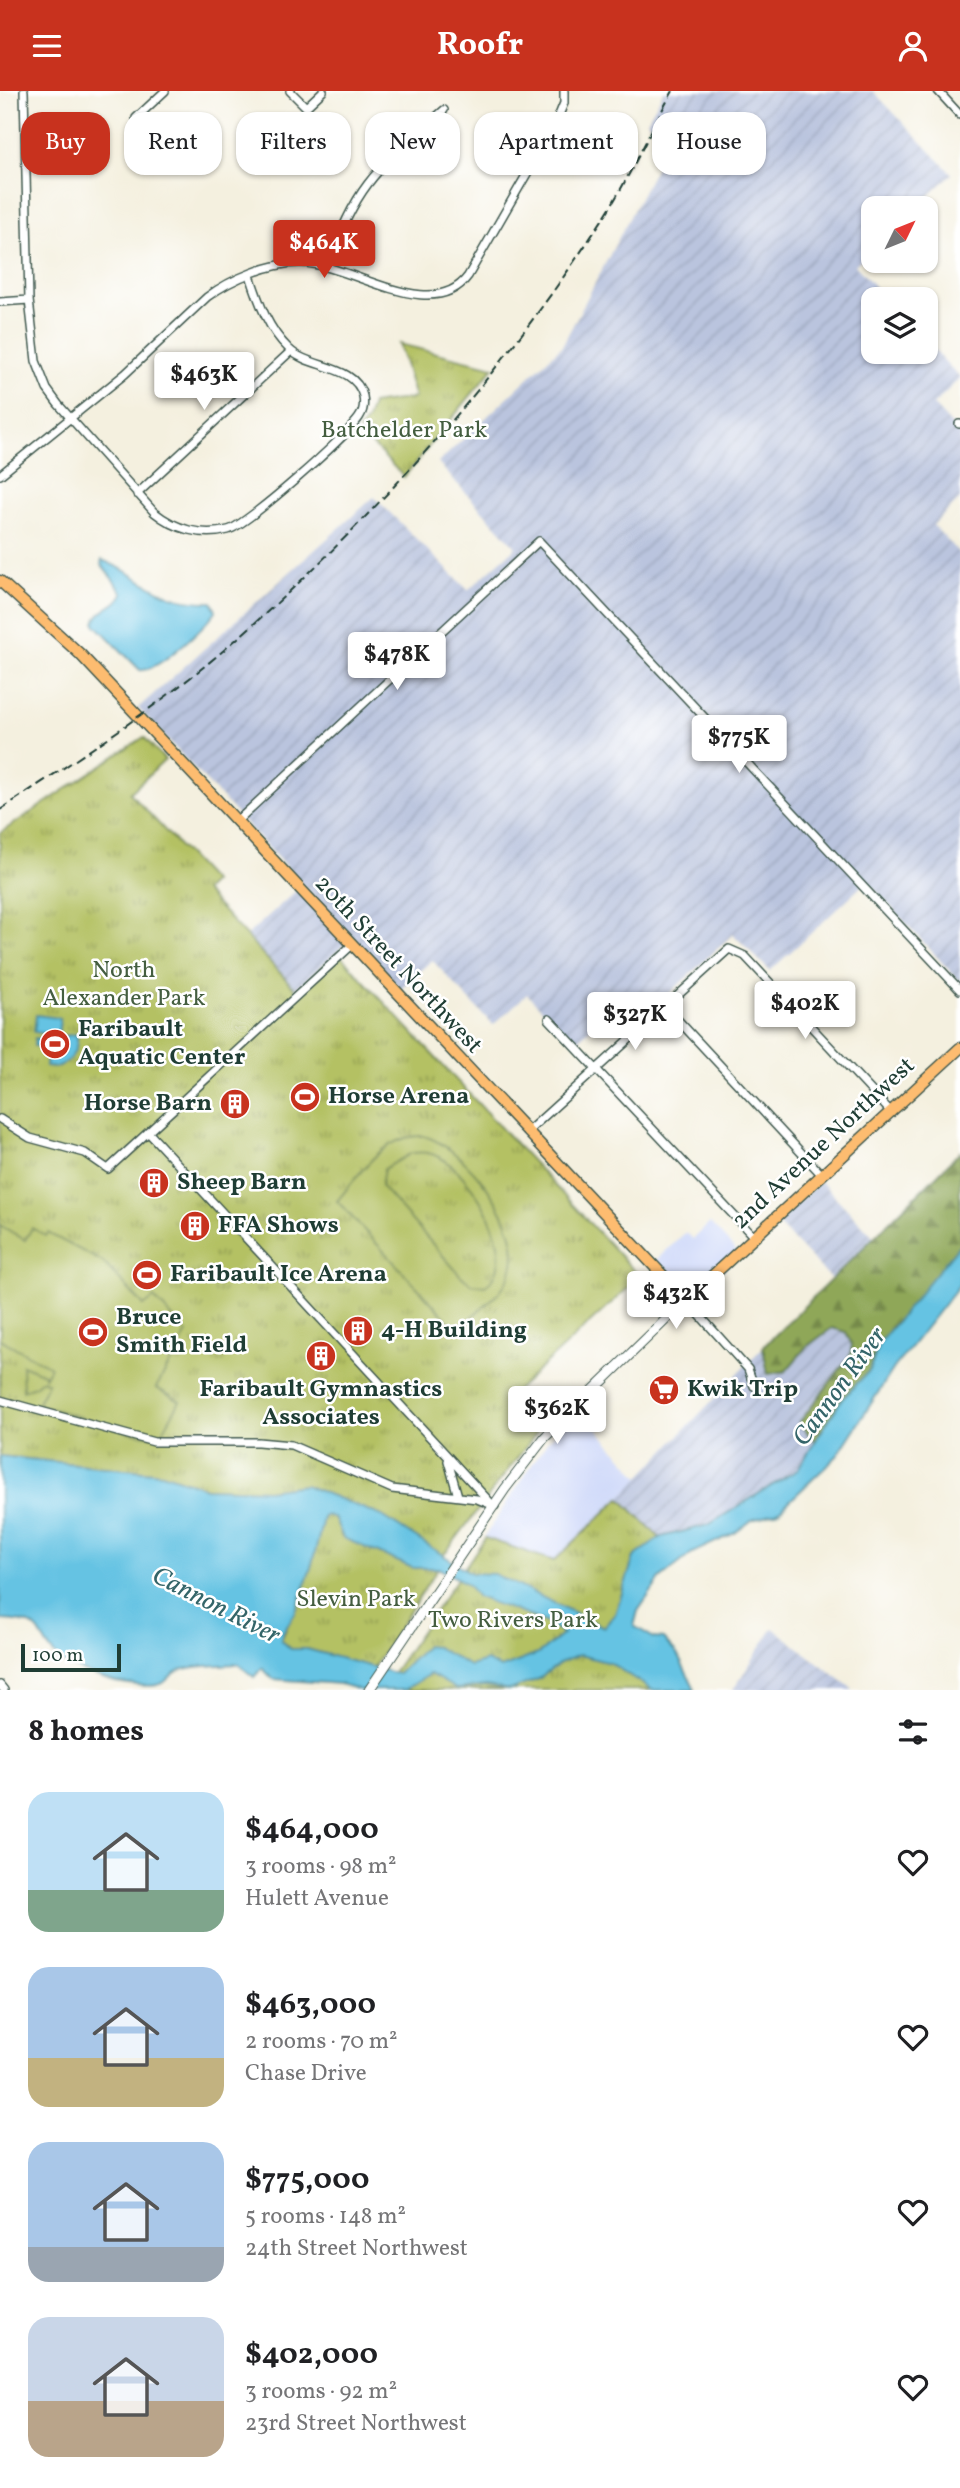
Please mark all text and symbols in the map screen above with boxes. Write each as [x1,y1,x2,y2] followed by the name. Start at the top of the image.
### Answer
[437,24,523,68] text: Roofr
[28,27,66,65] icon: menu
[894,27,932,65] icon: person
[21,112,110,175] chip: Buy
[124,112,222,175] chip: Rent
[236,112,351,175] chip: Filters
[365,112,460,175] chip: New
[474,112,638,175] chip: Apartment
[652,112,766,175] chip: House
[861,196,938,273] north arrow
[861,196,938,364] map controls
[275,221,373,280] pin: $464K
[289,227,359,259] text: $464K
[861,287,938,364] button: layers
[155,353,253,412] pin: $463K
[170,359,238,391] text: $463K
[321,414,487,448] park label: Batchelder Park
[348,633,446,692] pin: $478K
[364,639,430,671] text: $478K
[690,715,788,775] pin: $775K
[708,722,770,754] text: $775K
[306,868,490,1062] street label: 20th Street Northwest
[42,954,206,1016] park label: North Alexander Park
[756,981,854,1041] pin: $402K
[770,988,840,1020] text: $402K
[586,993,684,1052] pin: $327K
[603,999,667,1031] text: $327K
[78,1013,245,1075] place label: Faribault Aquatic Center
[38,1027,72,1061] sports icon: Faribault Aquatic Center
[725,1050,923,1238] street label: 2nd Avenue Northwest
[288,1080,322,1114] sports icon: Horse Arena
[328,1080,469,1114] place label: Horse Arena
[84,1087,212,1121] place label: Horse Barn
[218,1087,252,1121] building icon: Horse Barn
[137,1166,171,1200] building icon: Sheep Barn
[177,1166,307,1200] place label: Sheep Barn
[178,1209,212,1243] building icon: FFA Shows
[218,1209,339,1243] place label: FFA Shows
[130,1258,164,1292] sports icon: Faribault Ice Arena
[170,1258,387,1292] place label: Faribault Ice Arena
[627,1271,725,1331] pin: $432K
[643,1278,709,1310] text: $432K
[116,1301,247,1363] place label: Bruce Smith Field
[341,1314,375,1348] building icon: 4-H Building
[381,1314,527,1348] place label: 4-H Building
[76,1315,110,1349] sports icon: Bruce Smith Field
[784,1320,896,1454] water label: Cannon River
[304,1339,338,1373] building icon: Faribault Gymnastics Associates
[200,1373,442,1435] place label: Faribault Gymnastics Associates
[647,1373,681,1407] supermarket icon: Kwik Trip
[687,1373,798,1407] place label: Kwik Trip
[508,1387,606,1446] pin: $362K
[524,1393,590,1425] text: $362K
[146,1558,287,1654] water label: Cannon River
[296,1583,416,1617] park label: Slevin Park
[428,1604,598,1638] park label: Two Rivers Park
[21,1641,121,1673] scale bar
[32,1643,83,1669] text: 100 m
[28,1711,144,1753] text: 8 homes
[894,1713,932,1751] icon: filters
[245,1809,379,1851] text: $464,000
[84,1820,168,1904] icon: home
[894,1843,932,1881] icon: heart
[245,1851,397,1883] text: 3 rooms · 98 m²
[245,1883,389,1915] text: Hulett Avenue
[245,1984,376,2026] text: $463,000
[84,1995,168,2079] icon: home
[894,2018,932,2056] icon: heart
[245,2026,398,2058] text: 2 rooms · 70 m²
[245,2058,367,2090] text: Chase Drive
[245,2159,370,2201] text: $775,000
[84,2170,168,2254] icon: home
[894,2193,932,2231] icon: heart
[245,2201,406,2233] text: 5 rooms · 148 m²
[245,2233,468,2265] text: 24th Street Northwest
[245,2334,378,2376] text: $402,000
[84,2345,168,2429] icon: home
[894,2368,932,2406] icon: heart
[245,2376,397,2408] text: 3 rooms · 92 m²
[245,2408,467,2440] text: 23rd Street Northwest

